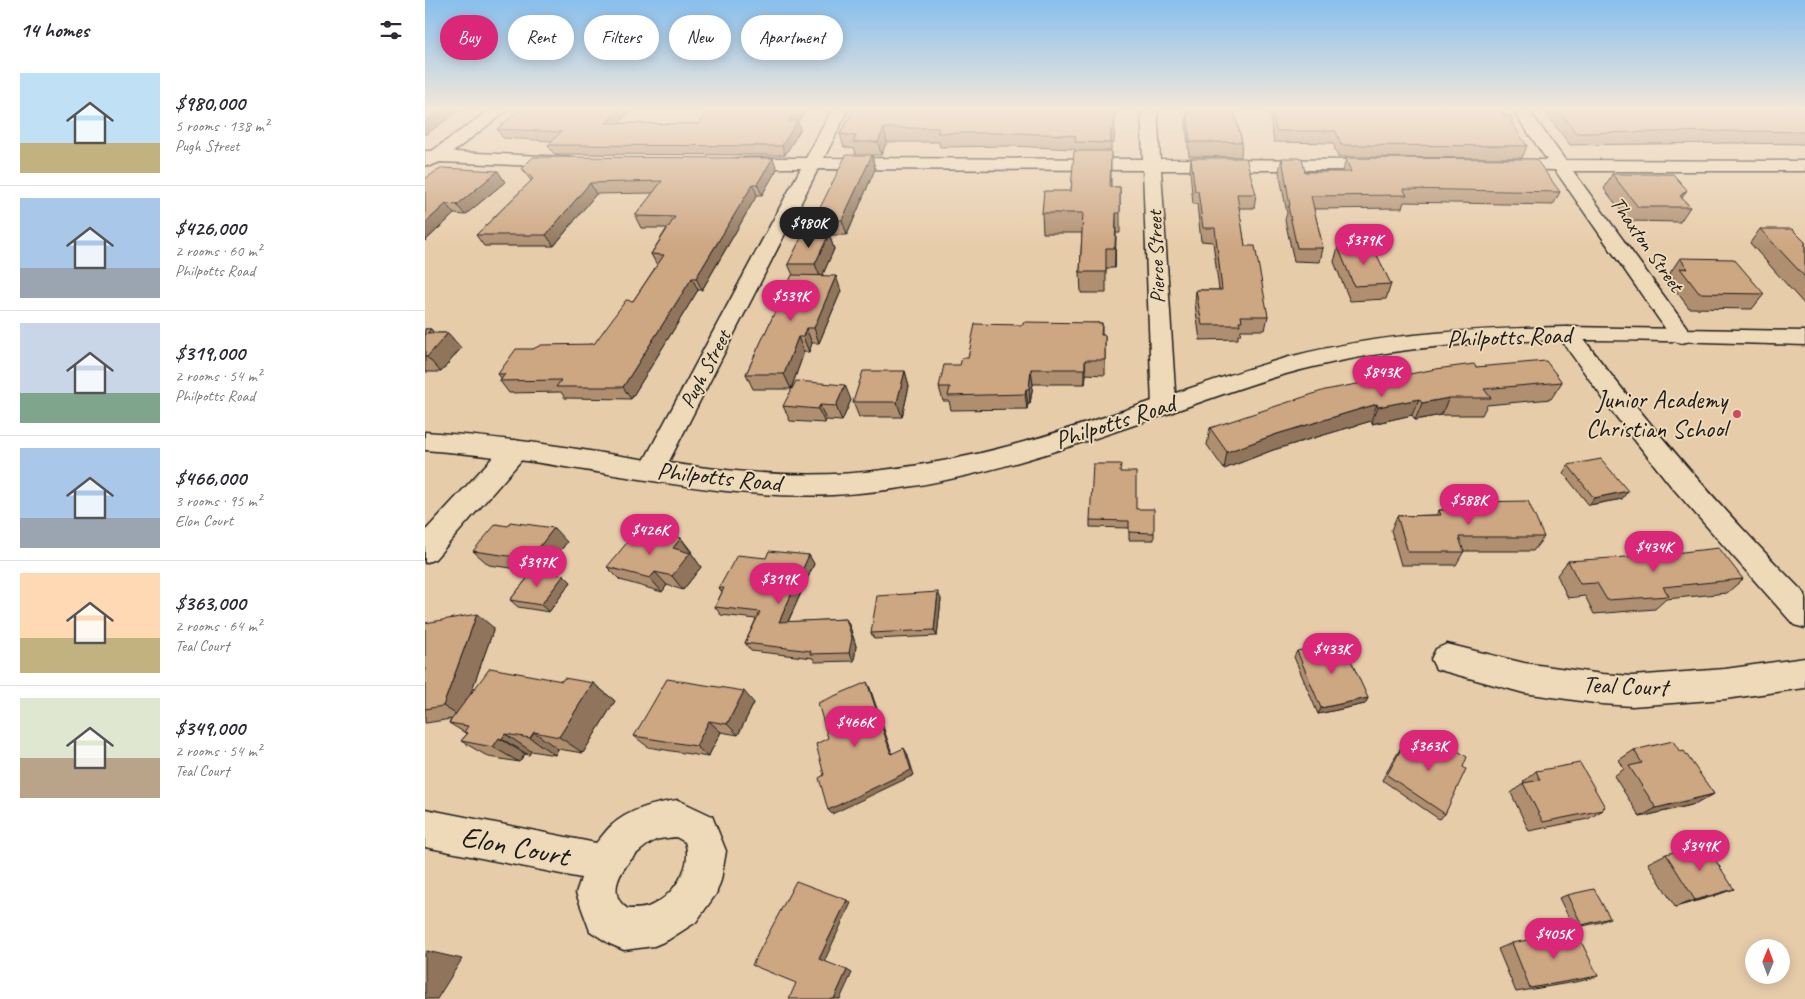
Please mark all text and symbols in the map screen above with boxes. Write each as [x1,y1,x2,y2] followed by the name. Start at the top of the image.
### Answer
[440,15,498,60] chip: Buy
[508,15,574,60] chip: Rent
[584,15,659,60] chip: Filters
[669,15,731,60] chip: New
[741,15,843,60] chip: Apartment
[377,16,405,44] icon: filters
[20,17,89,43] text: 14 homes
[175,90,245,116] text: $980,000
[60,93,120,153] icon: home
[175,116,269,136] text: 5 rooms · 138 m²
[175,136,239,156] text: Pugh Street
[1605,191,1690,298] street label: Thaxton Street
[774,206,844,249] pin: $980K
[1141,208,1171,304] street label: Pierce Street
[791,213,827,233] text: $980K
[175,215,246,241] text: $426,000
[60,218,120,278] icon: home
[1329,224,1399,266] pin: $379K
[1346,230,1382,250] text: $379K
[175,241,261,261] text: 2 rooms · 60 m²
[175,261,255,281] text: Philpotts Road
[756,280,826,322] pin: $539K
[773,286,809,306] text: $539K
[1446,319,1576,355] street label: Philpotts Road
[674,324,737,412] street label: Pugh Street
[175,340,245,366] text: $319,000
[60,343,120,403] icon: home
[1347,356,1417,398] pin: $843K
[1364,362,1400,382] text: $843K
[175,366,261,386] text: 2 rooms · 54 m²
[1586,384,1732,445] place label: Junior Academy Christian School
[175,386,255,406] text: Philpotts Road
[1051,386,1183,456] street label: Philpotts Road
[1731,408,1743,420] marker: Junior Academy Christian School
[655,455,787,500] street label: Philpotts Road
[175,465,246,491] text: $466,000
[60,468,120,528] icon: home
[1434,484,1504,526] pin: $588K
[1451,490,1487,510] text: $588K
[175,491,261,511] text: 3 rooms · 95 m²
[175,511,233,531] text: Elon Court
[615,514,685,556] pin: $426K
[631,520,669,540] text: $426K
[1619,530,1689,573] pin: $434K
[1636,537,1672,557] text: $434K
[502,546,572,588] pin: $397K
[519,552,555,572] text: $397K
[744,562,814,605] pin: $319K
[761,569,797,589] text: $319K
[175,590,246,616] text: $363,000
[60,593,120,653] icon: home
[175,616,261,636] text: 2 rooms · 64 m²
[1297,632,1367,675] pin: $433K
[175,636,229,656] text: Teal Court
[1314,639,1350,659] text: $433K
[1582,669,1672,704] street label: Teal Court
[820,706,890,748] pin: $466K
[836,712,874,732] text: $466K
[175,715,245,741] text: $349,000
[60,718,120,778] icon: home
[1394,730,1464,772] pin: $363K
[1410,736,1448,756] text: $363K
[175,741,261,761] text: 2 rooms · 54 m²
[175,761,229,781] text: Teal Court
[458,817,575,876] street label: Elon Court
[1665,830,1735,872] pin: $349K
[1682,836,1718,856] text: $349K
[1519,918,1589,960] pin: $405K
[1536,924,1572,944] text: $405K
[1745,939,1790,984] north arrow
[1745,939,1790,984] map controls

